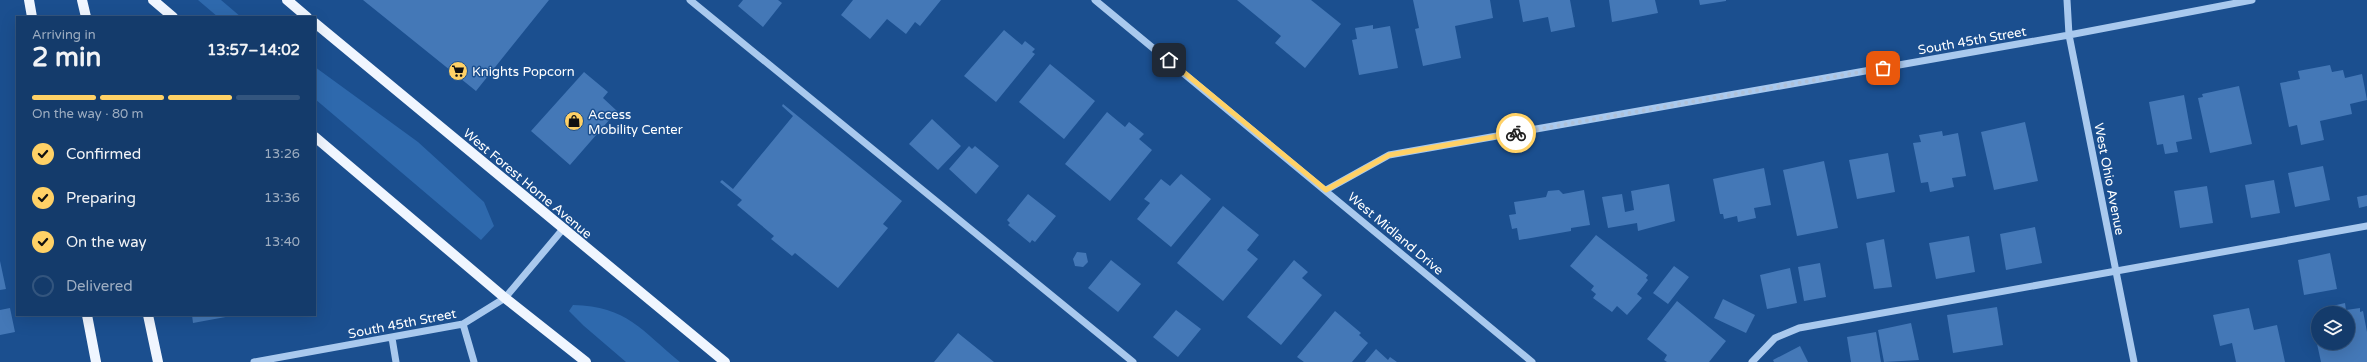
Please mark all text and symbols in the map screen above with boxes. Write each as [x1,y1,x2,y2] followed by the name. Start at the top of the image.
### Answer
[1917,24,2028,58] street label: South 45th Street
[32,27,96,43] text: Arriving in
[207,41,300,59] text: 13:57–14:02
[32,42,101,73] text: 2 min
[1152,43,1186,77] pin
[1158,49,1180,71] icon: home
[1866,51,1900,85] pin
[1872,57,1894,79] icon: bag
[447,60,469,82] supermarket icon: Knights Popcorn
[472,64,575,80] place label: Knights Popcorn
[32,106,144,122] text: On the way · 80 m
[588,107,683,138] place label: Access Mobility Center
[563,110,585,132] shop icon: Access Mobility Center
[1496,113,1536,153] courier
[1505,122,1527,144] icon: bike
[2090,122,2128,237] street label: West Ohio Avenue
[460,125,595,242] street label: West Forest Home Avenue
[32,143,54,165] icon: check
[66,145,141,163] text: Confirmed
[264,146,300,162] text: 13:26
[32,187,54,209] icon: check
[66,189,136,207] text: Preparing
[1344,189,1447,279] street label: West Midland Drive
[264,190,300,206] text: 13:36
[32,231,54,253] icon: check
[66,233,146,251] text: On the way
[264,234,300,250] text: 13:40
[66,277,133,295] text: Delivered
[347,306,458,342] street label: South 45th Street
[2311,306,2355,350] map controls
[2311,306,2355,350] button: layers

